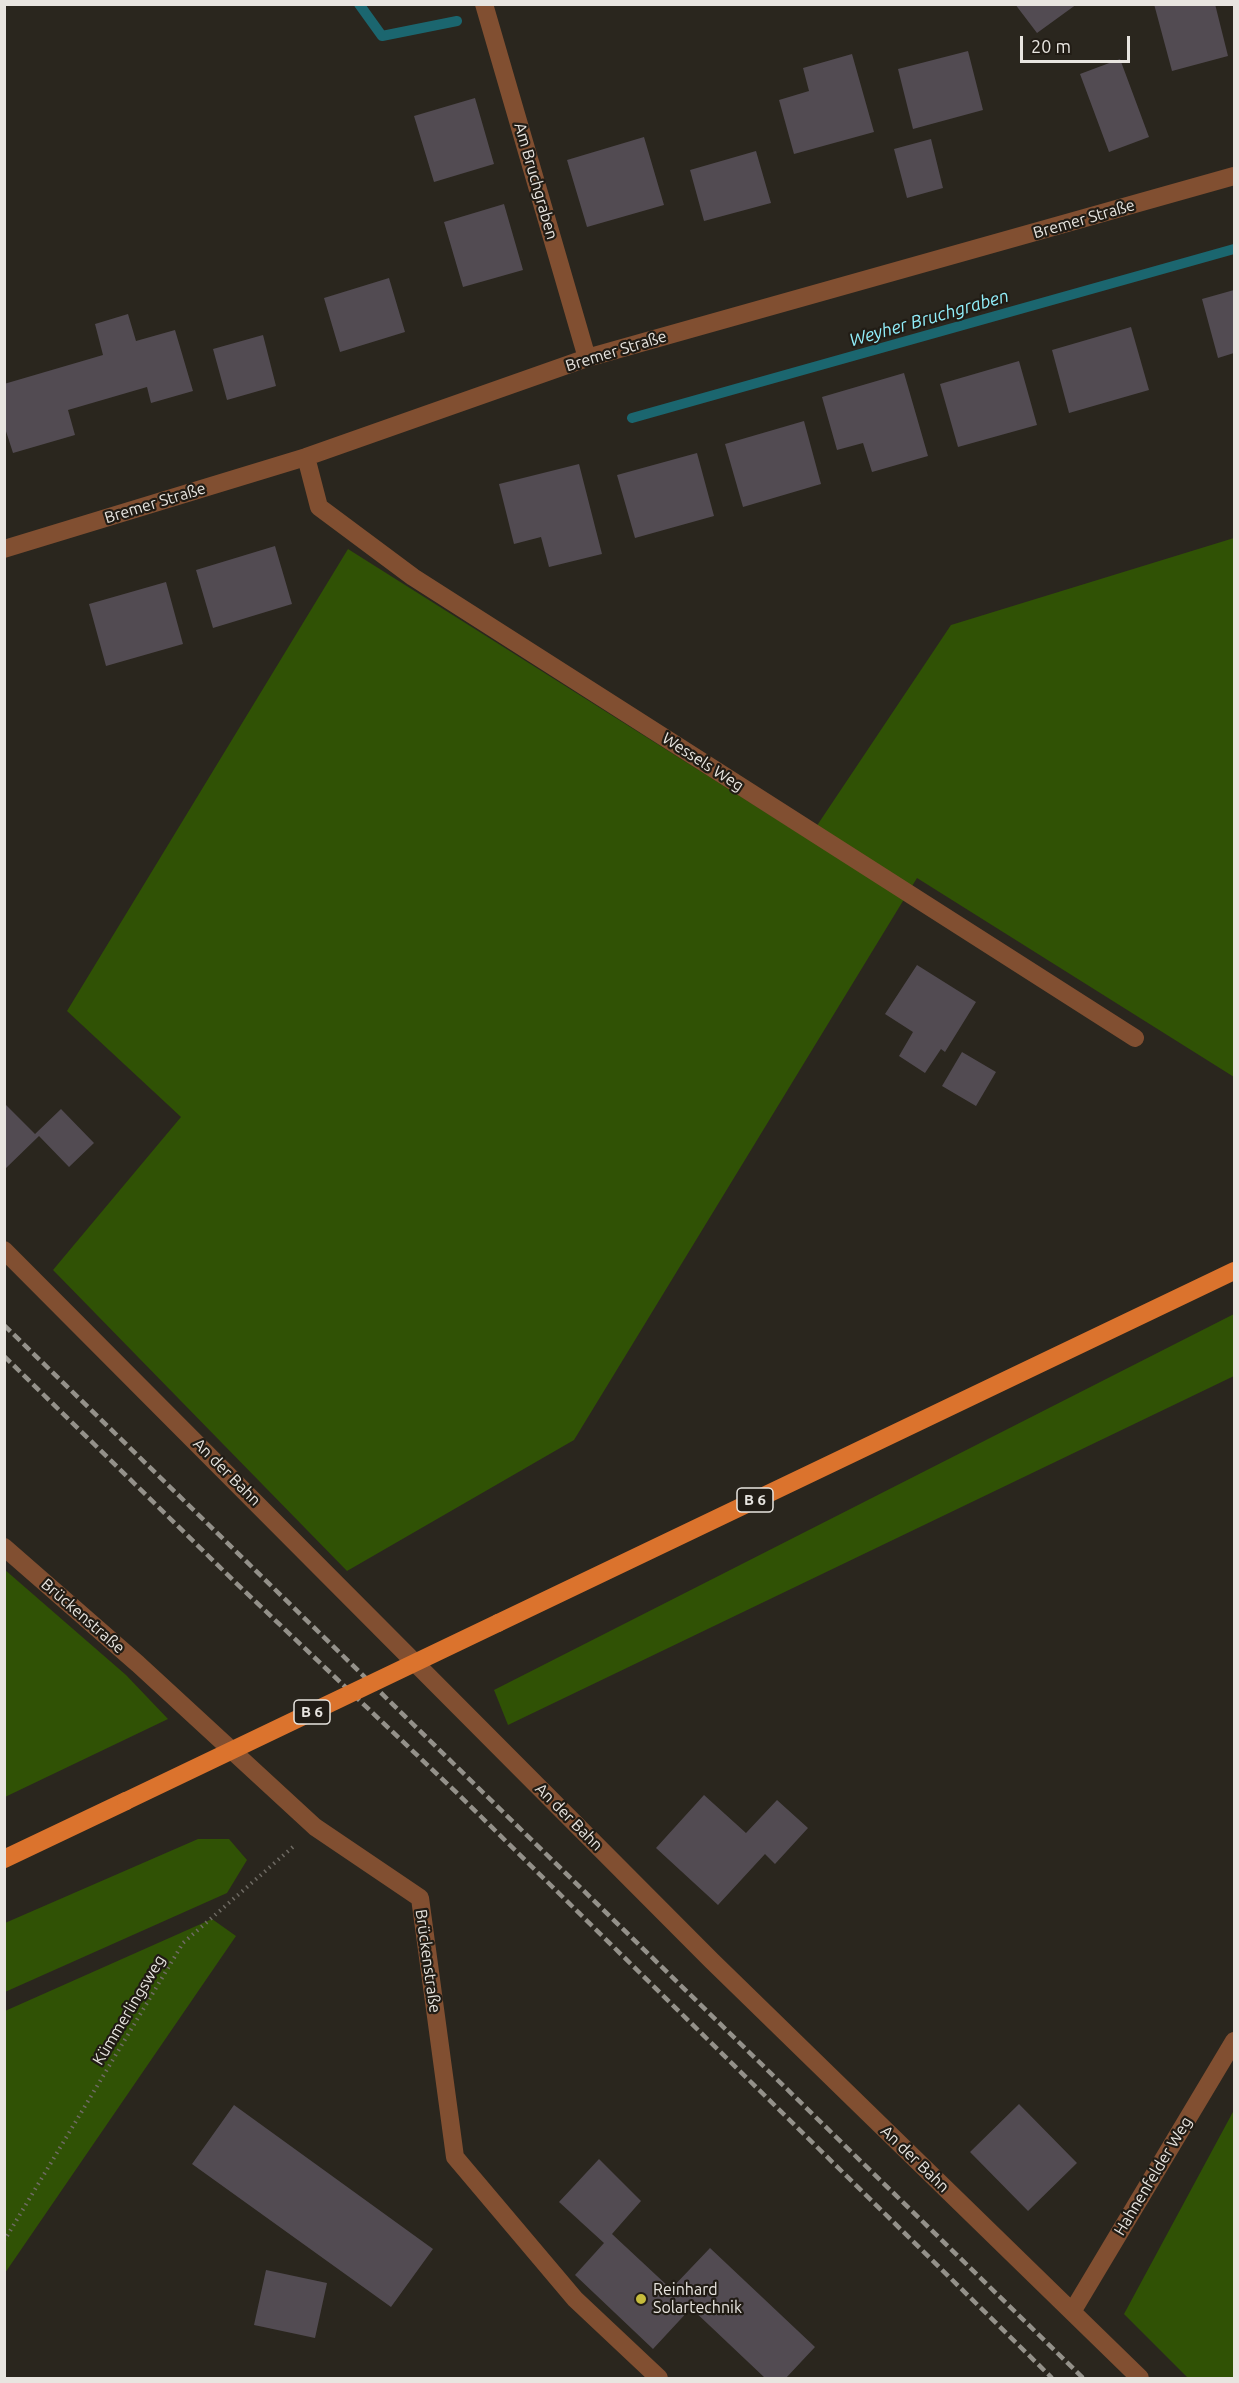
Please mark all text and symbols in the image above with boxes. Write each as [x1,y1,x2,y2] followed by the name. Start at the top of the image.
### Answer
[1023,24,1132,62] scale bar
[1031,36,1071,56] text: 20 m
[510,120,562,242] street label: Am Bruchgraben
[1031,195,1137,243] street label: Bremer Straße
[847,285,1011,351] water label: Weyher Bruchgraben
[563,326,669,376] street label: Bremer Straße
[102,478,208,528] street label: Bremer Straße
[659,728,747,796] street label: Wessels Weg
[189,1434,265,1510] street label: An der Bahn
[737,1488,773,1512] road number: B 6
[37,1574,129,1658] street label: Brückenstraße
[294,1700,330,1724] road number: B 6
[531,1779,607,1855] street label: An der Bahn
[411,1908,445,2014] street label: Brückenstraße
[89,1951,169,2069] street label: Kümmerlingsweg
[1110,2113,1196,2239] street label: Hahnenfelder Weg
[877,2122,953,2196] street label: An der Bahn
[653,2280,742,2318] place label: Reinhard Solartechnik
[634,2292,648,2306] marker: Reinhard Solartechnik

